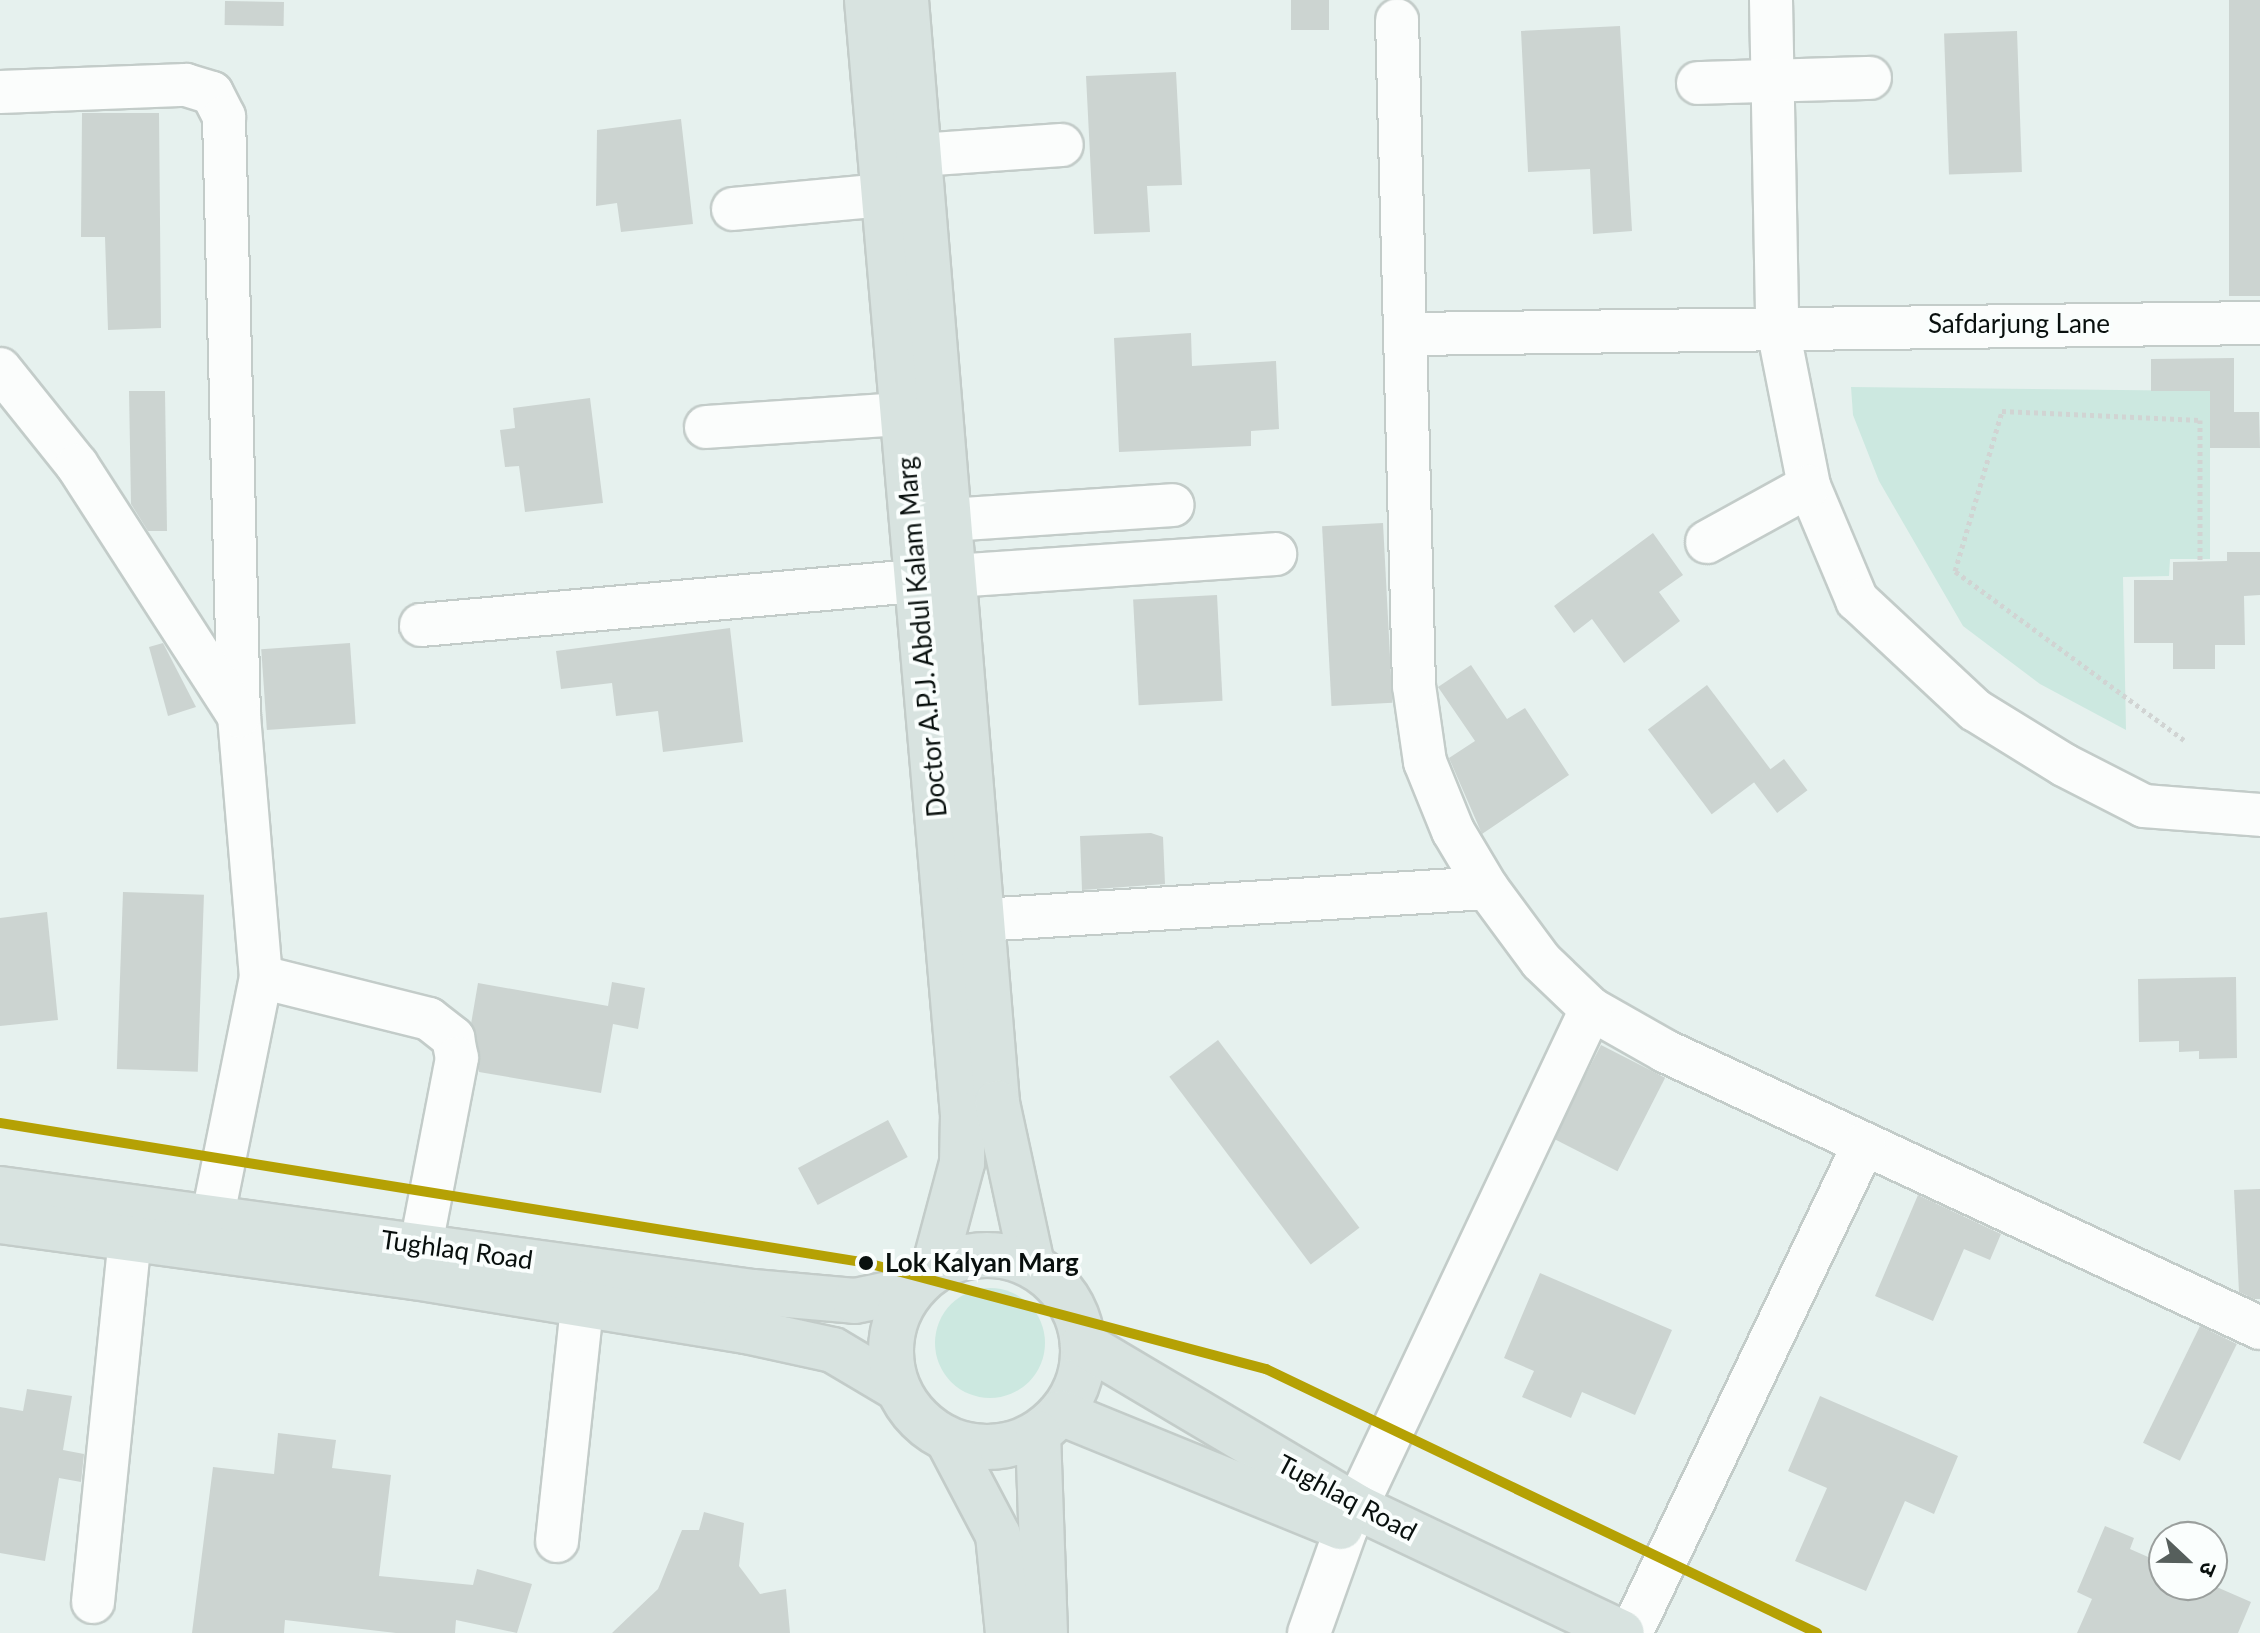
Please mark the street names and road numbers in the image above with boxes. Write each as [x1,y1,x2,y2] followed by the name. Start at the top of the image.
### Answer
[1928,308,2110,340] street label: Safdarjung Lane
[891,454,953,820] street label: Doctor A.P.J. Abdul Kalam Marg
[379,1224,535,1276] street label: Tughlaq Road
[1272,1448,1422,1548] street label: Tughlaq Road

